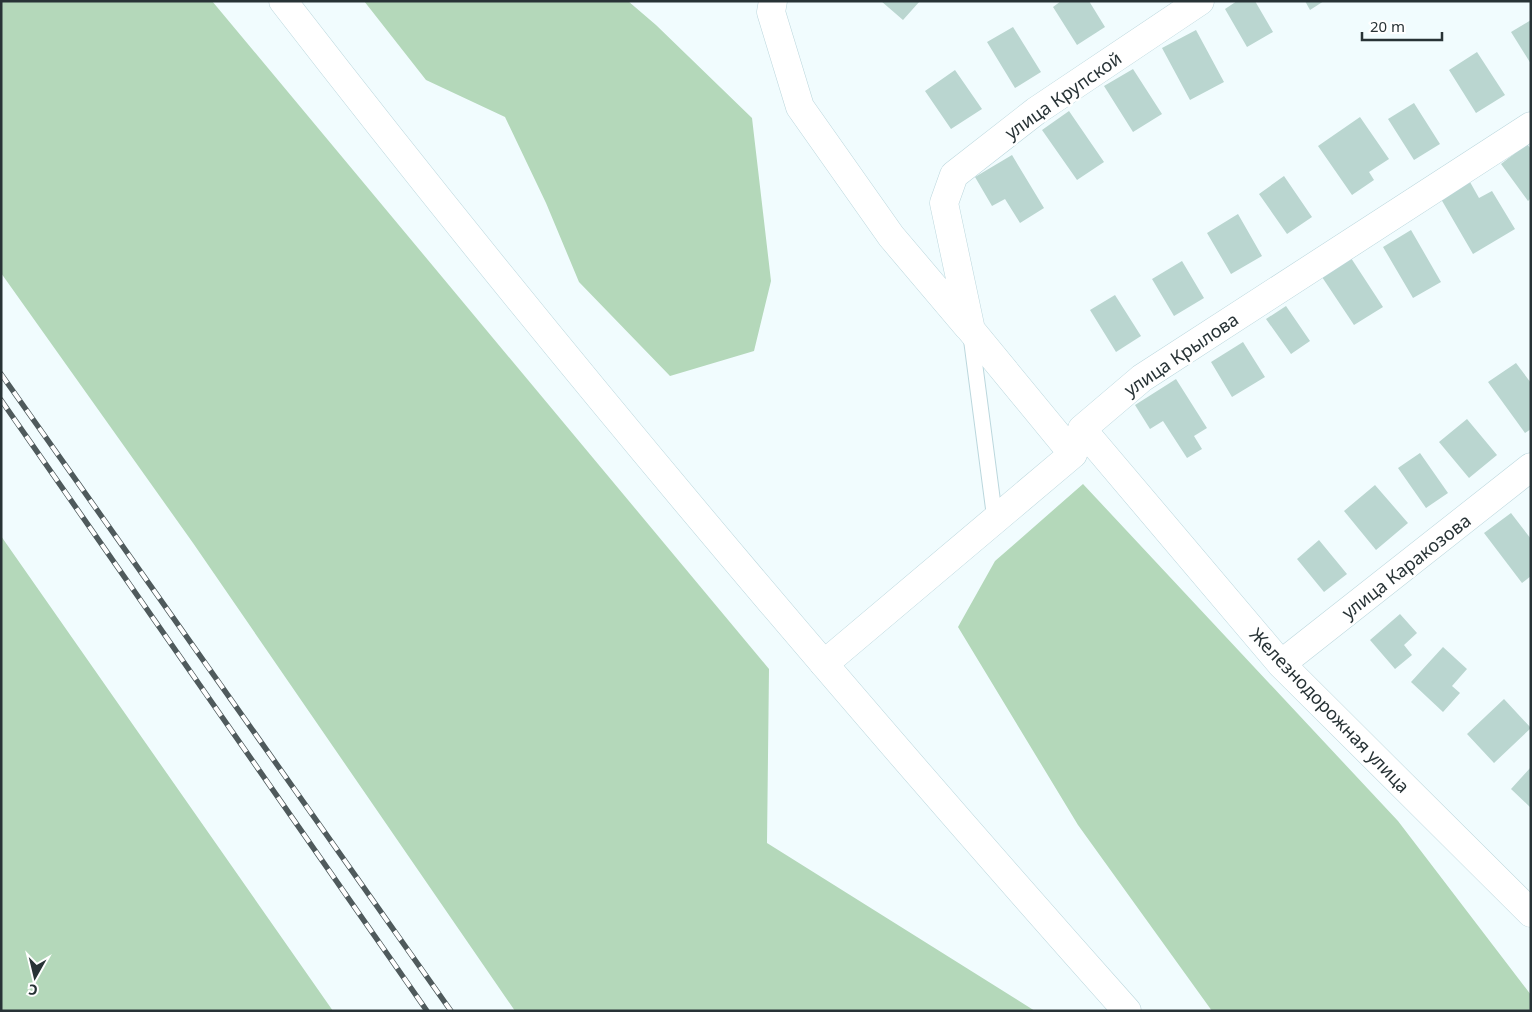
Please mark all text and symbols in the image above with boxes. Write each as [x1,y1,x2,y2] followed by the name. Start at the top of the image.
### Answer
[1362,10,1442,42] scale bar
[1370,16,1405,36] text: 20 m
[1000,46,1126,144] street label: улица Крупской
[1119,307,1243,401] street label: улица Крылова
[1337,508,1475,624] street label: улица Каракозова
[1245,622,1415,798] street label: Железнодорожная улица
[10,952,60,1002] north arrow
[27,980,39,1000] text: С

